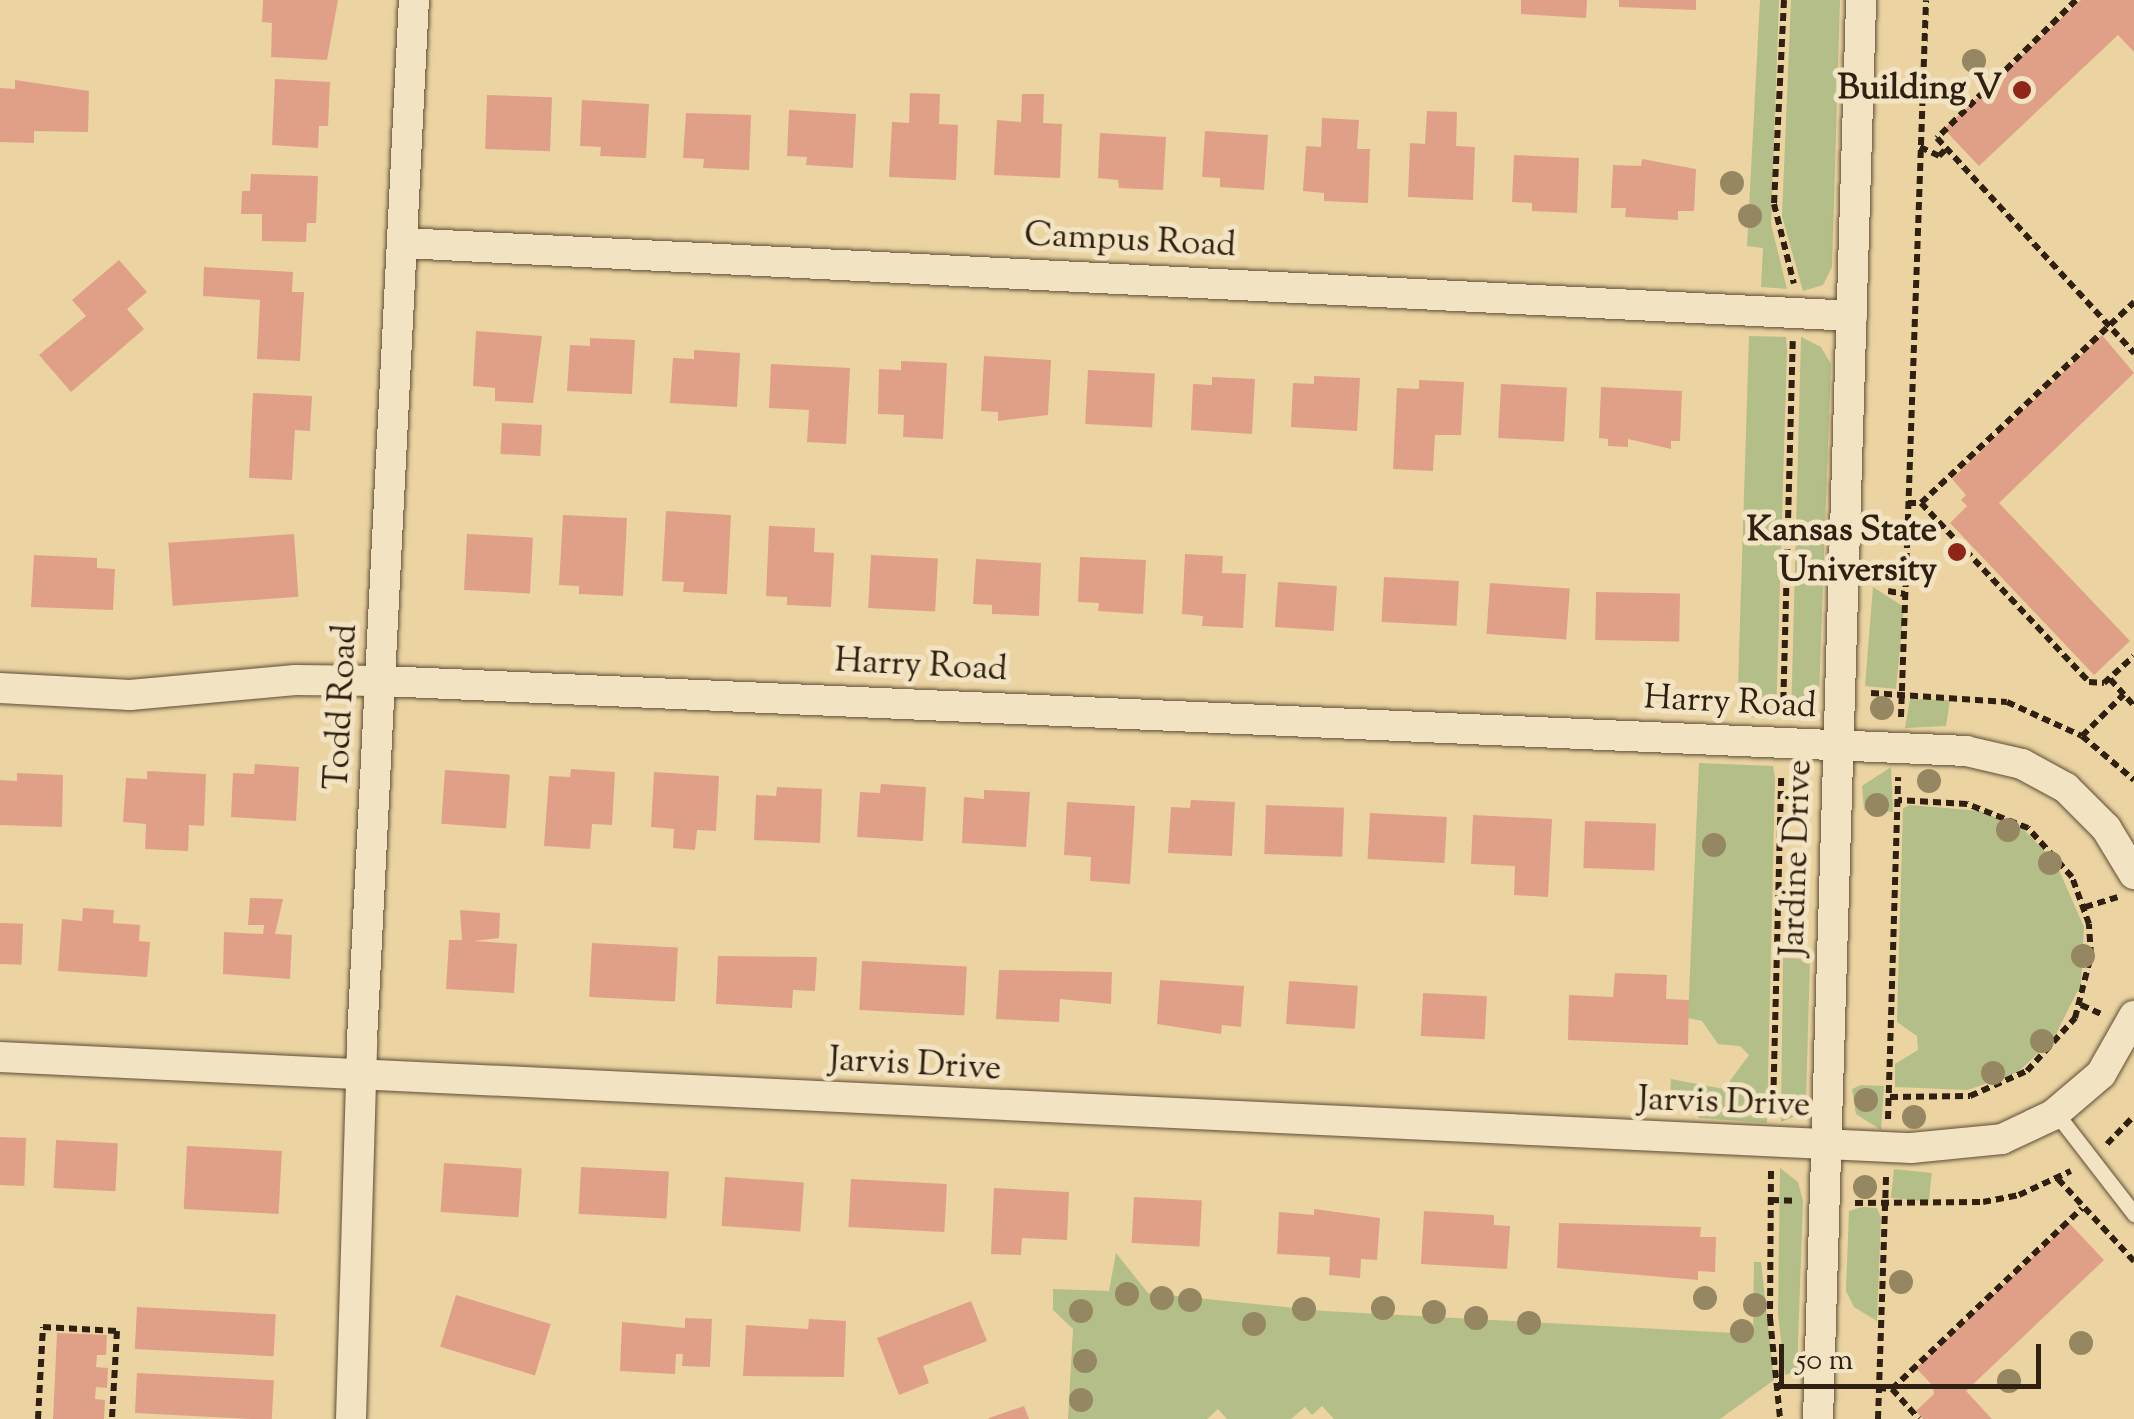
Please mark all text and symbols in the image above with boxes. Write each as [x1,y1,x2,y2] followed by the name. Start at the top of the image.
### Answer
[1838,69,2002,111] place label: Building V
[2011,79,2033,101] marker: Building V
[1023,215,1237,269] street label: Campus Road
[1747,511,1937,593] place label: Kansas State University
[1946,541,1968,563] marker: Kansas State University
[318,623,368,791] street label: Todd Road
[833,641,1009,693] street label: Harry Road
[1642,678,1818,730] street label: Harry Road
[1774,759,1822,957] street label: Jardine Drive
[828,1041,1002,1091] street label: Jarvis Drive
[1637,1080,1811,1128] street label: Jarvis Drive
[1784,1324,2046,1386] scale bar
[1796,1340,1853,1383] text: 50 m

